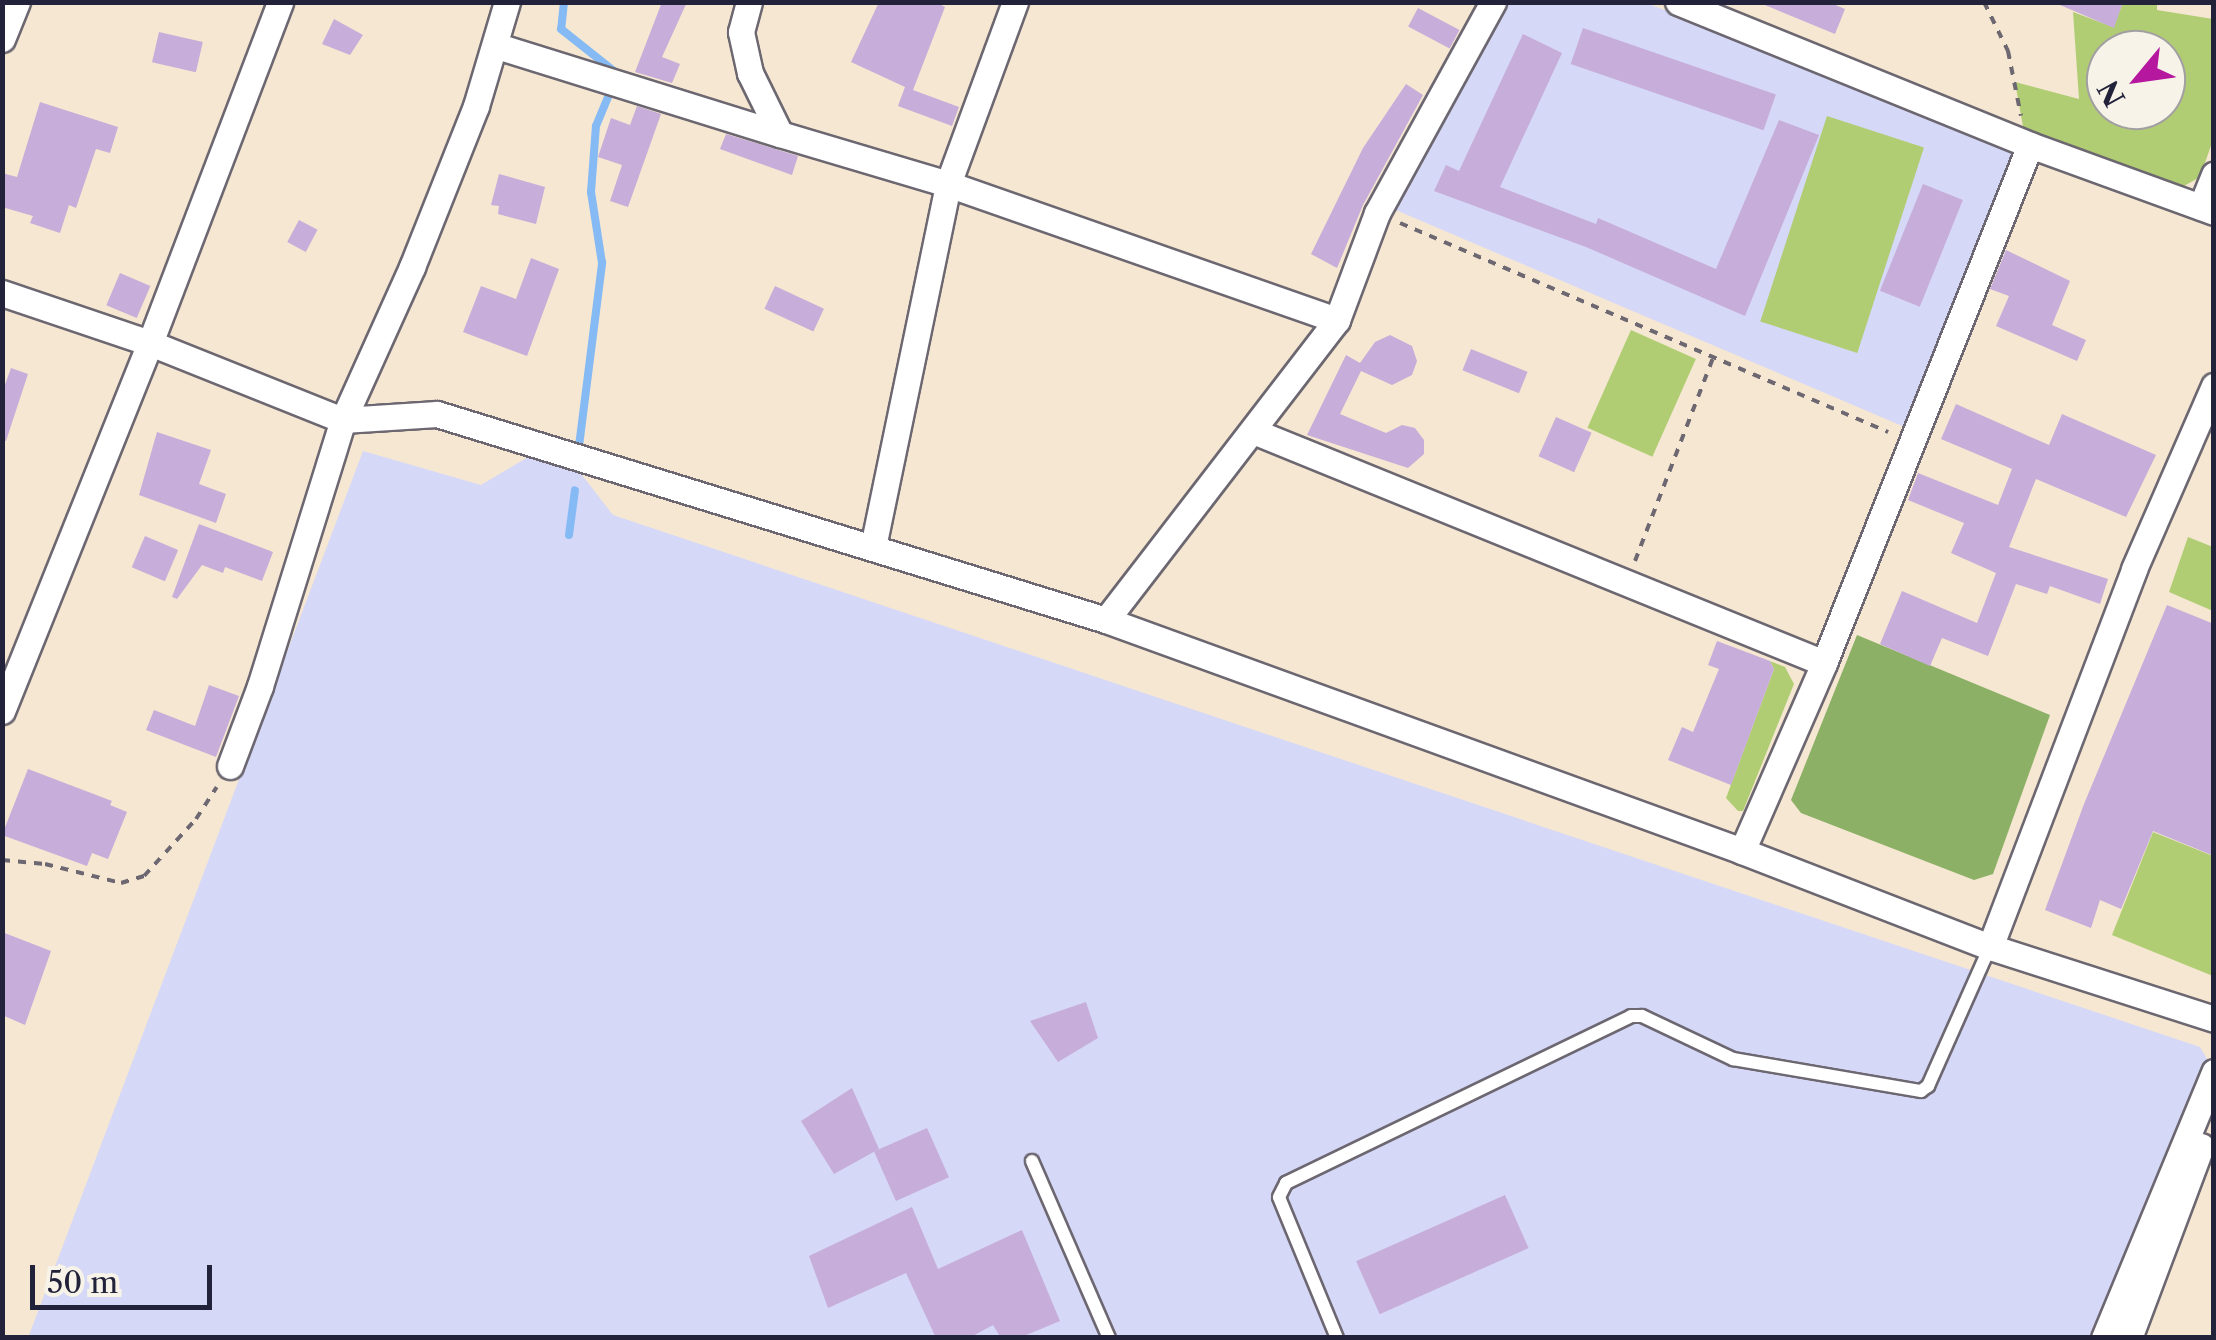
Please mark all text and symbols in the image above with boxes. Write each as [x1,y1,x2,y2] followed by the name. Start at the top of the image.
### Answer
[2086,30,2186,130] north arrow
[2091,75,2132,112] text: N
[35,1245,218,1307] scale bar
[47,1264,118,1301] text: 50 m

